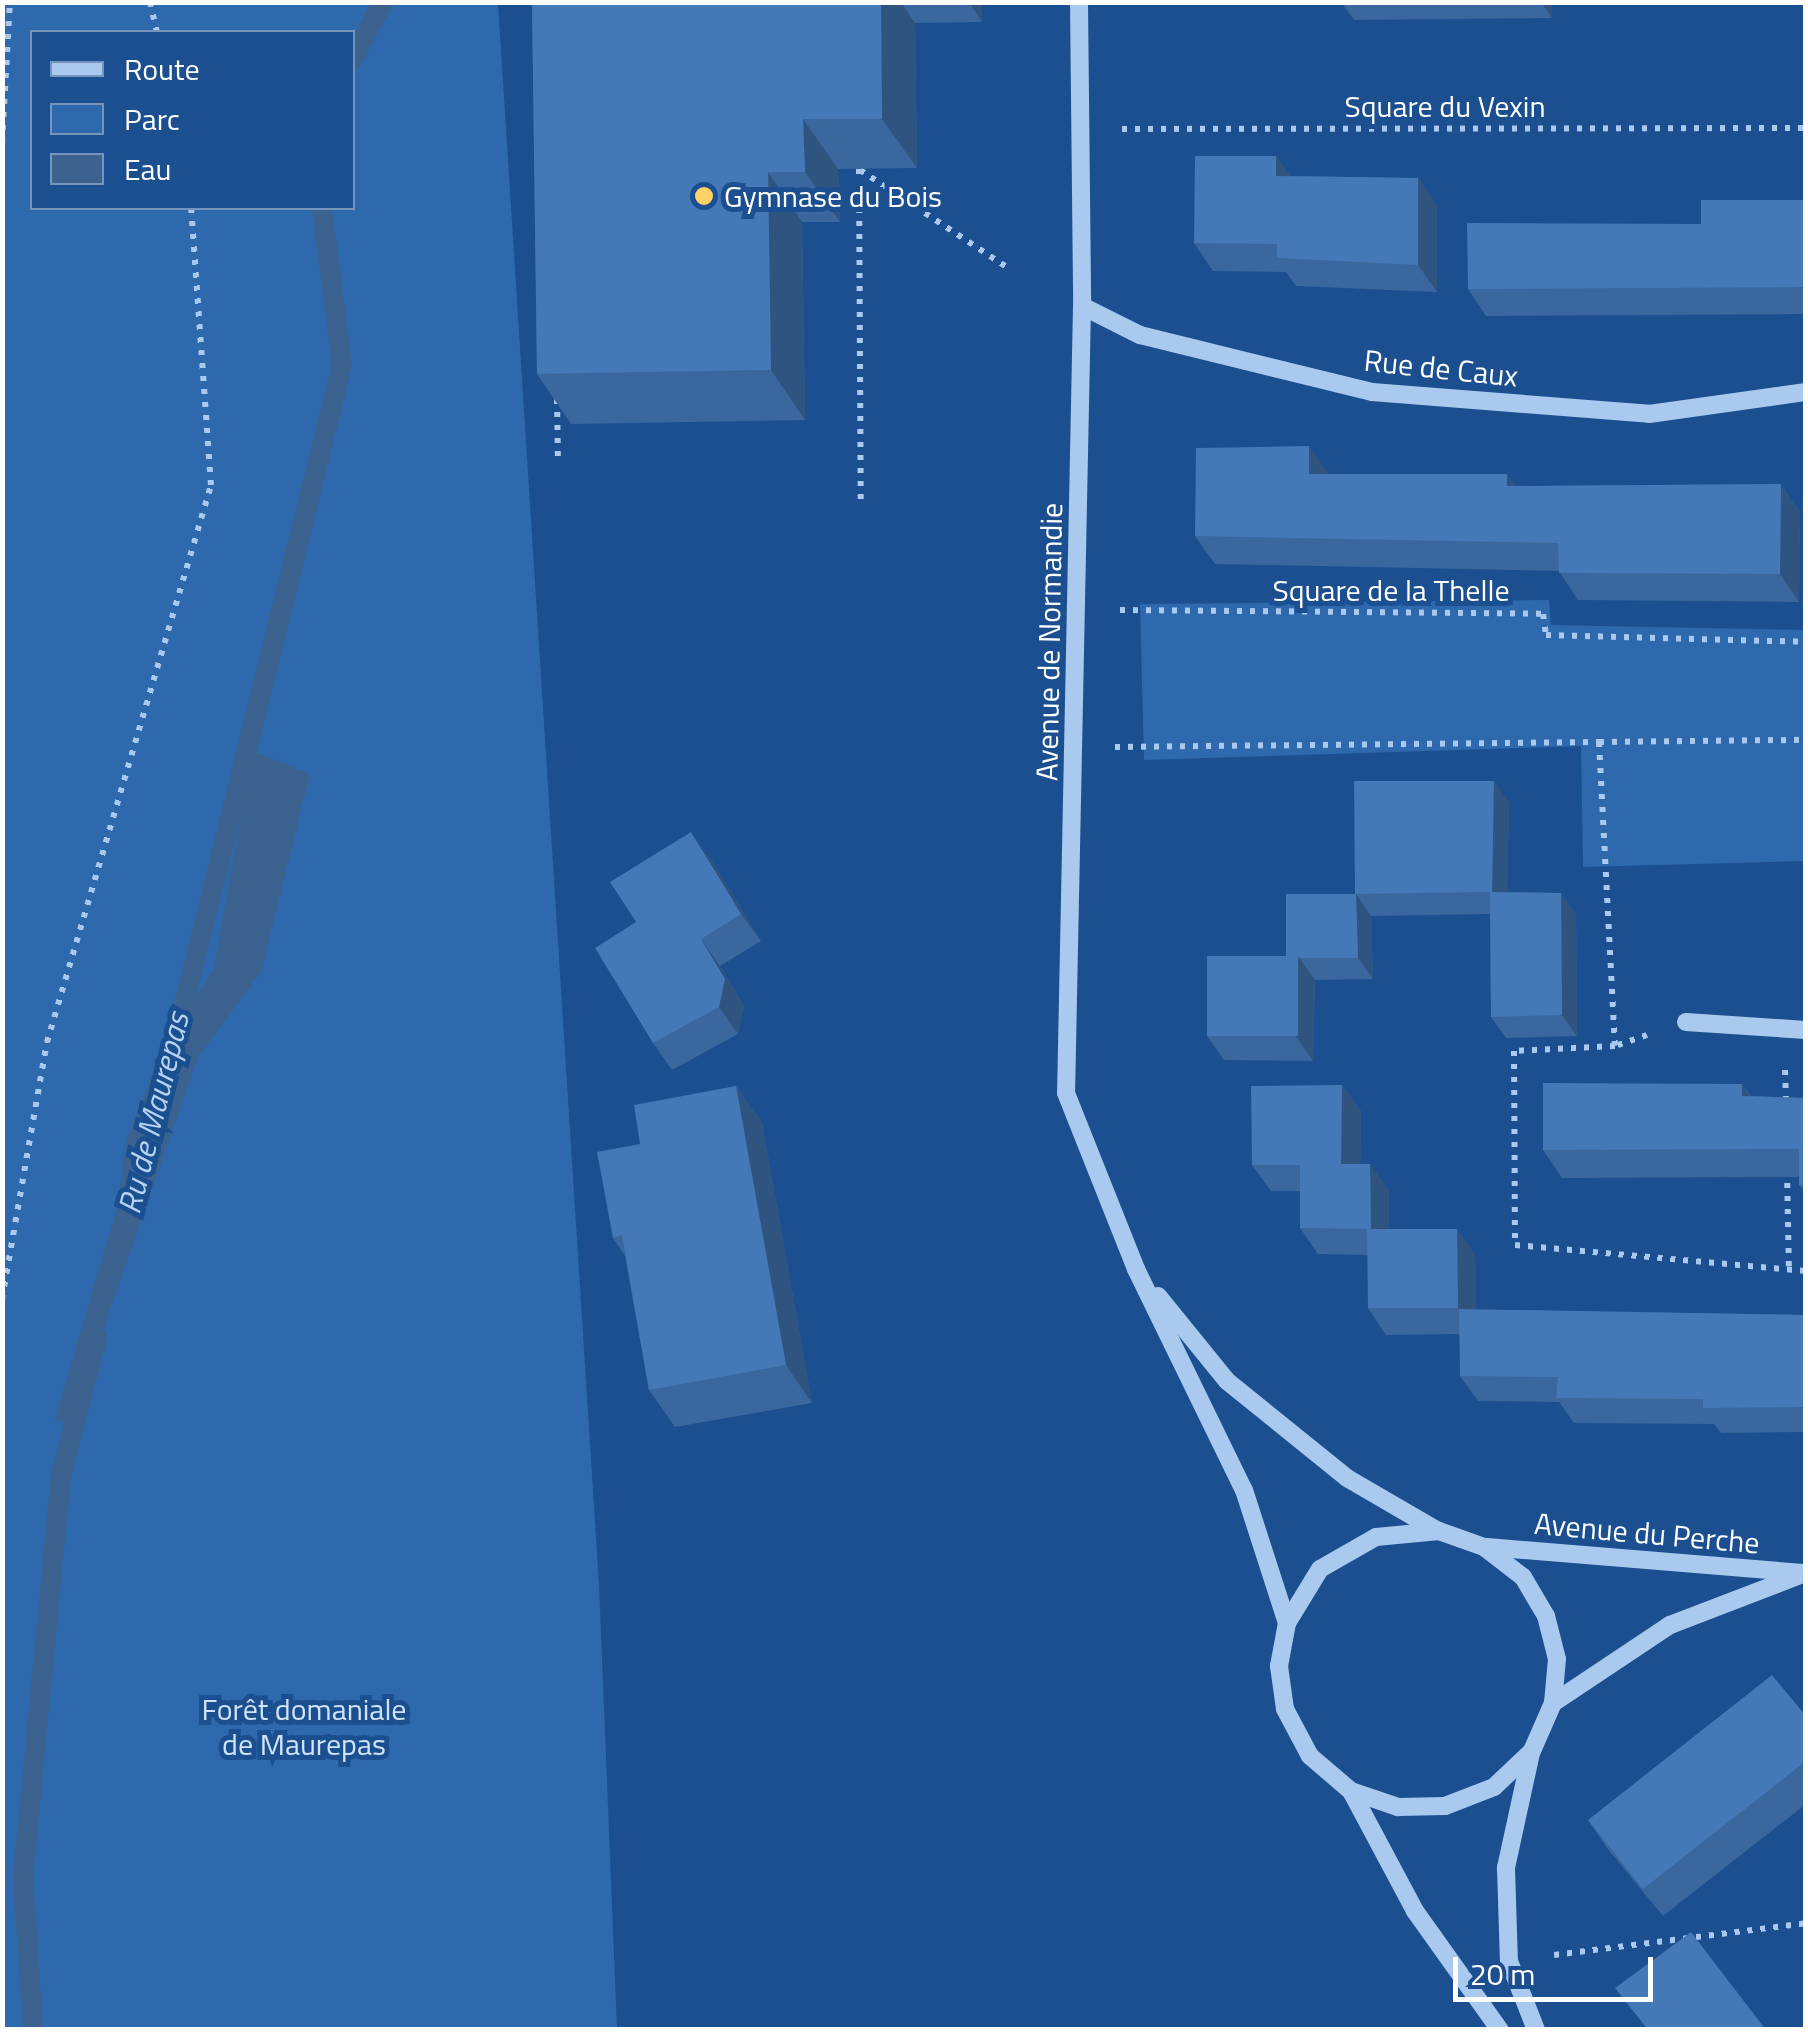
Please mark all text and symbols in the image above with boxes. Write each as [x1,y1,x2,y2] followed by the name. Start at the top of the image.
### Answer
[30,30,355,210] legend
[124,46,200,92] text: Route
[1345,88,1545,124] street label: Square du Vexin
[124,96,180,142] text: Parc
[124,146,172,192] text: Eau
[724,178,942,214] place label: Gymnase du Bois
[693,185,715,207] marker: Gymnase du Bois
[1362,342,1520,394] street label: Rue de Caux
[1029,503,1069,781] street label: Avenue de Normandie
[1272,572,1510,608] street label: Square de la Thelle
[109,1009,197,1217] water label: Ru de Maurepas
[1533,1505,1761,1561] street label: Avenue du Perche
[202,1691,406,1762] park label: Forêt domaniale de Maurepas
[1458,1937,1658,1999] scale bar
[1470,1951,1535,1997] text: 20 m

